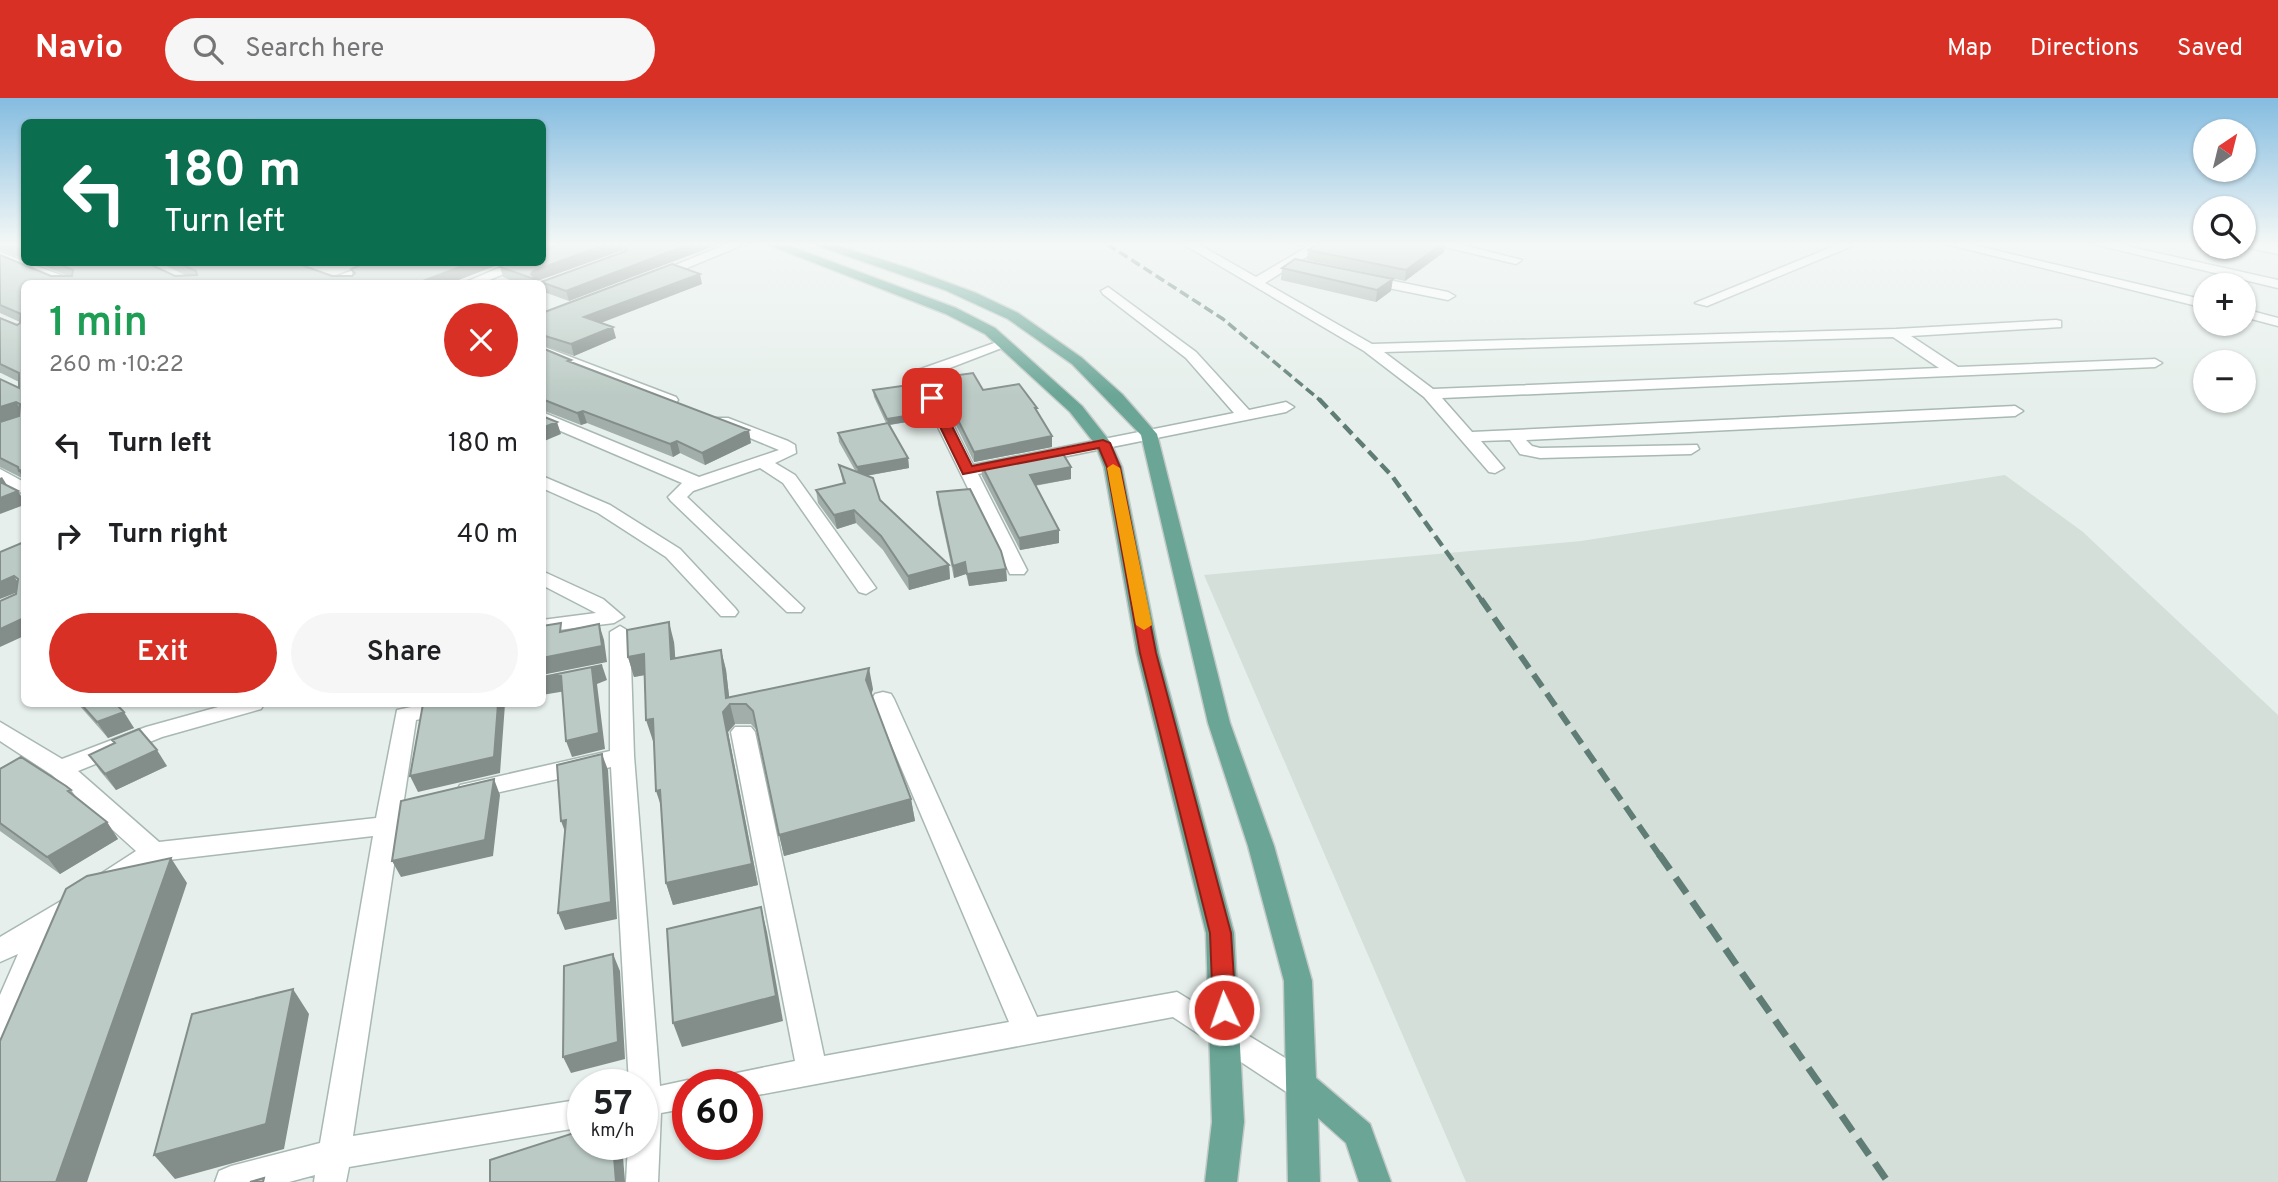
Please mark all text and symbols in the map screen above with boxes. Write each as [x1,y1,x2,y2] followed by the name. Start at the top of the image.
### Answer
[165,18,655,81] search box
[35,28,123,70] text: Navio
[189,30,227,68] icon: search
[245,33,384,66] text: Search here
[1947,34,1992,64] text: Map
[2030,34,2139,64] text: Directions
[2177,34,2243,64] text: Saved
[2193,119,2256,182] north arrow
[2193,119,2256,413] map controls
[164,142,301,204] text: 180 m
[49,147,140,238] icon: left
[2193,196,2256,259] button: search
[164,203,285,243] text: Turn left
[2193,273,2256,336] button: +
[49,298,148,351] text: 1 min
[444,303,518,377] button: close
[2193,350,2256,413] button: −
[49,351,184,380] text: 260 m · 10:22
[902,368,962,428] pin
[913,379,951,417] icon: arrive
[49,426,87,464] icon: left
[108,428,212,461] text: Turn left
[448,428,518,461] text: 180 m
[49,517,87,555] icon: right
[108,519,228,552] text: Turn right
[457,519,518,552] text: 40 m
[49,613,277,693] button: Exit
[291,613,518,693] button: Share
[1187,973,1261,1047] position arrow
[672,1069,763,1160] speed limit sign: 60
[592,1083,633,1127] text: 57
[591,1120,634,1143] text: km/h

